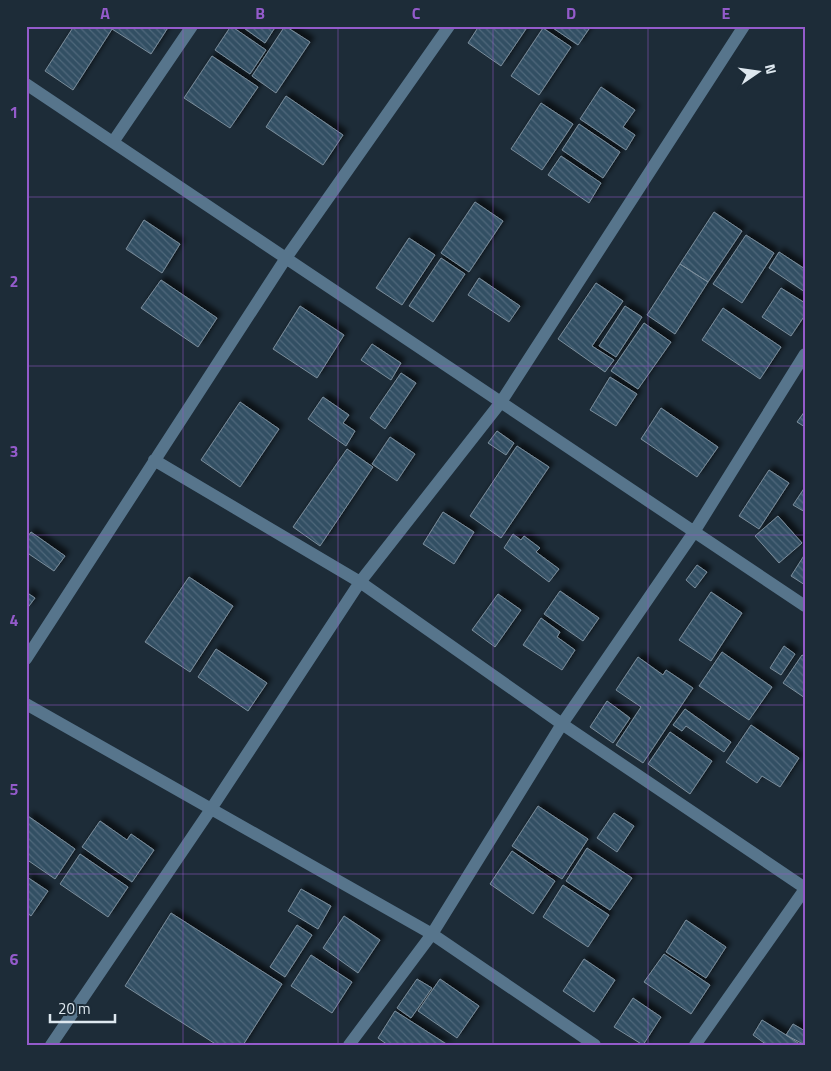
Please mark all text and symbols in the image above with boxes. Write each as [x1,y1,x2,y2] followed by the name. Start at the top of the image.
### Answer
[100,1,110,25] text: A
[255,1,265,25] text: B
[412,1,421,25] text: C
[566,1,576,25] text: D
[722,1,731,25] text: E
[734,48,784,98] north arrow
[760,62,782,76] text: N
[10,100,18,124] text: 1
[10,269,18,293] text: 2
[10,439,18,463] text: 3
[10,608,19,632] text: 4
[10,777,19,801] text: 5
[10,947,19,971] text: 6
[50,991,115,1023] scale bar
[58,997,91,1020] text: 20 m

